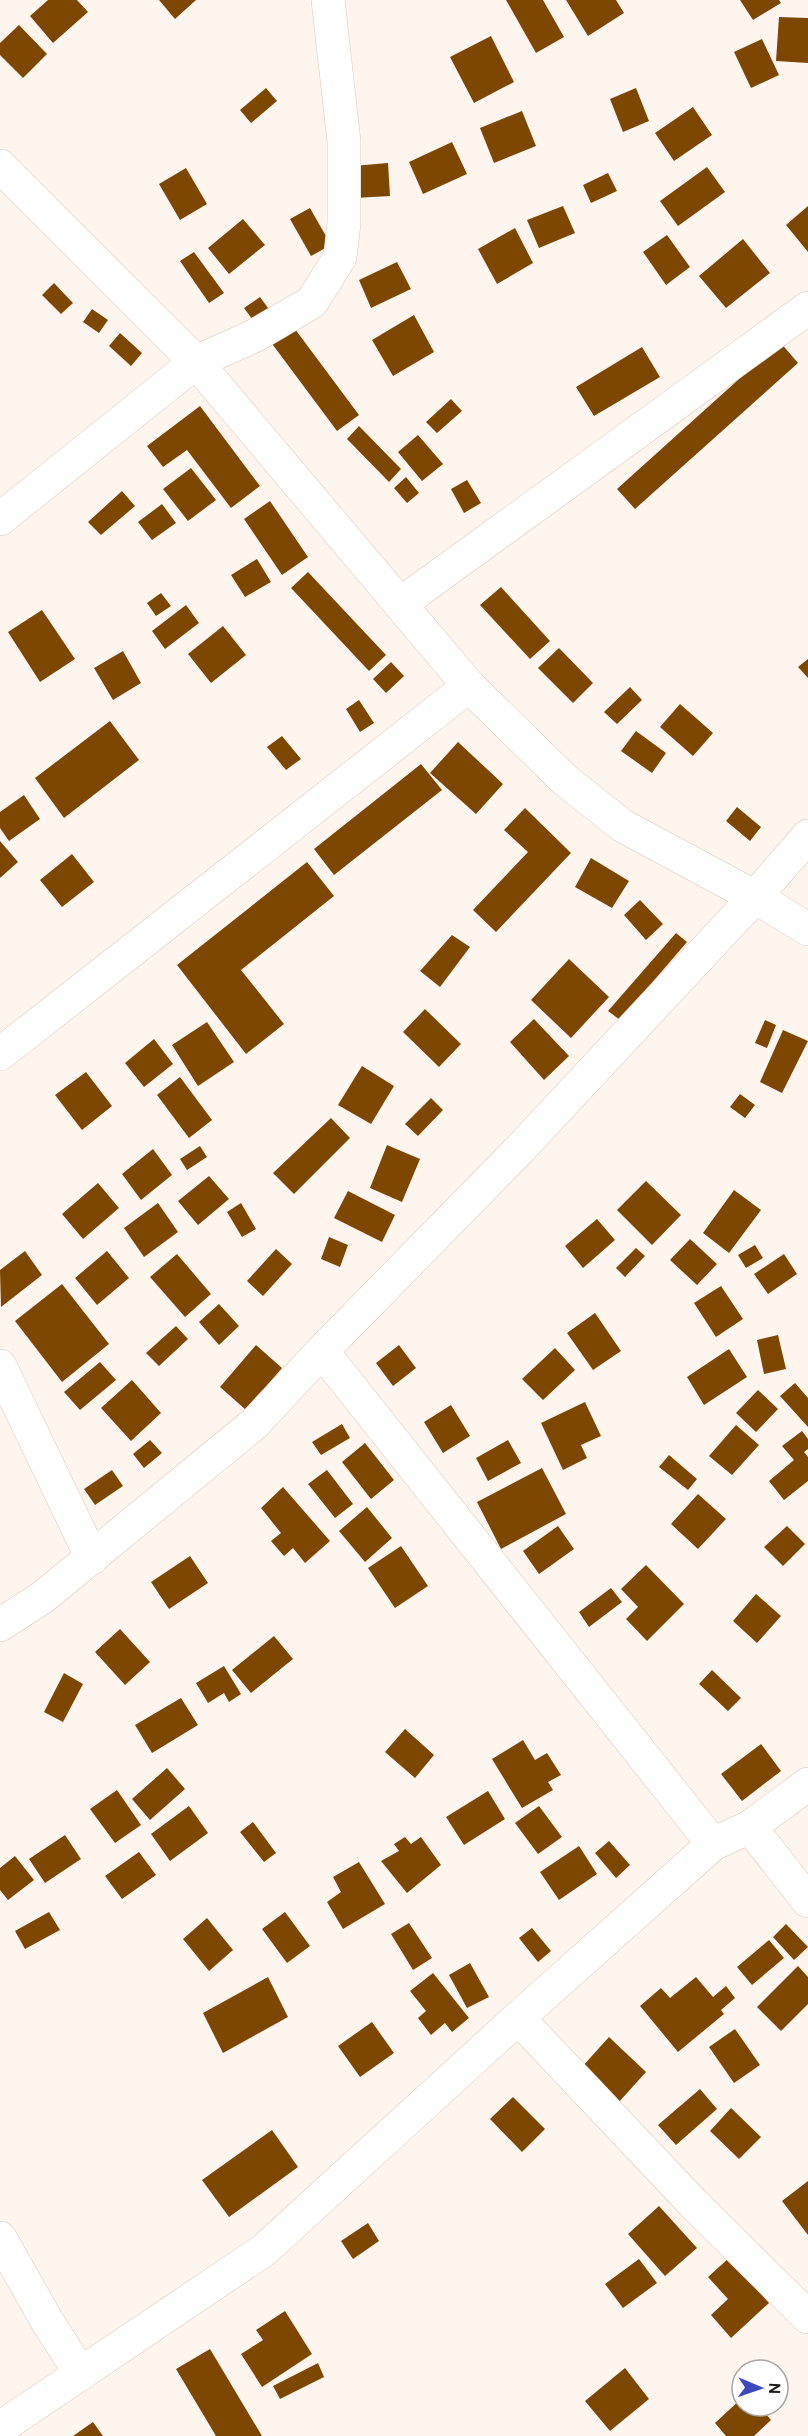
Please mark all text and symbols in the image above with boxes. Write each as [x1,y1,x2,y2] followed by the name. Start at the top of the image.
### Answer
[730,2358,790,2418] north arrow
[763,2382,783,2395] text: N

